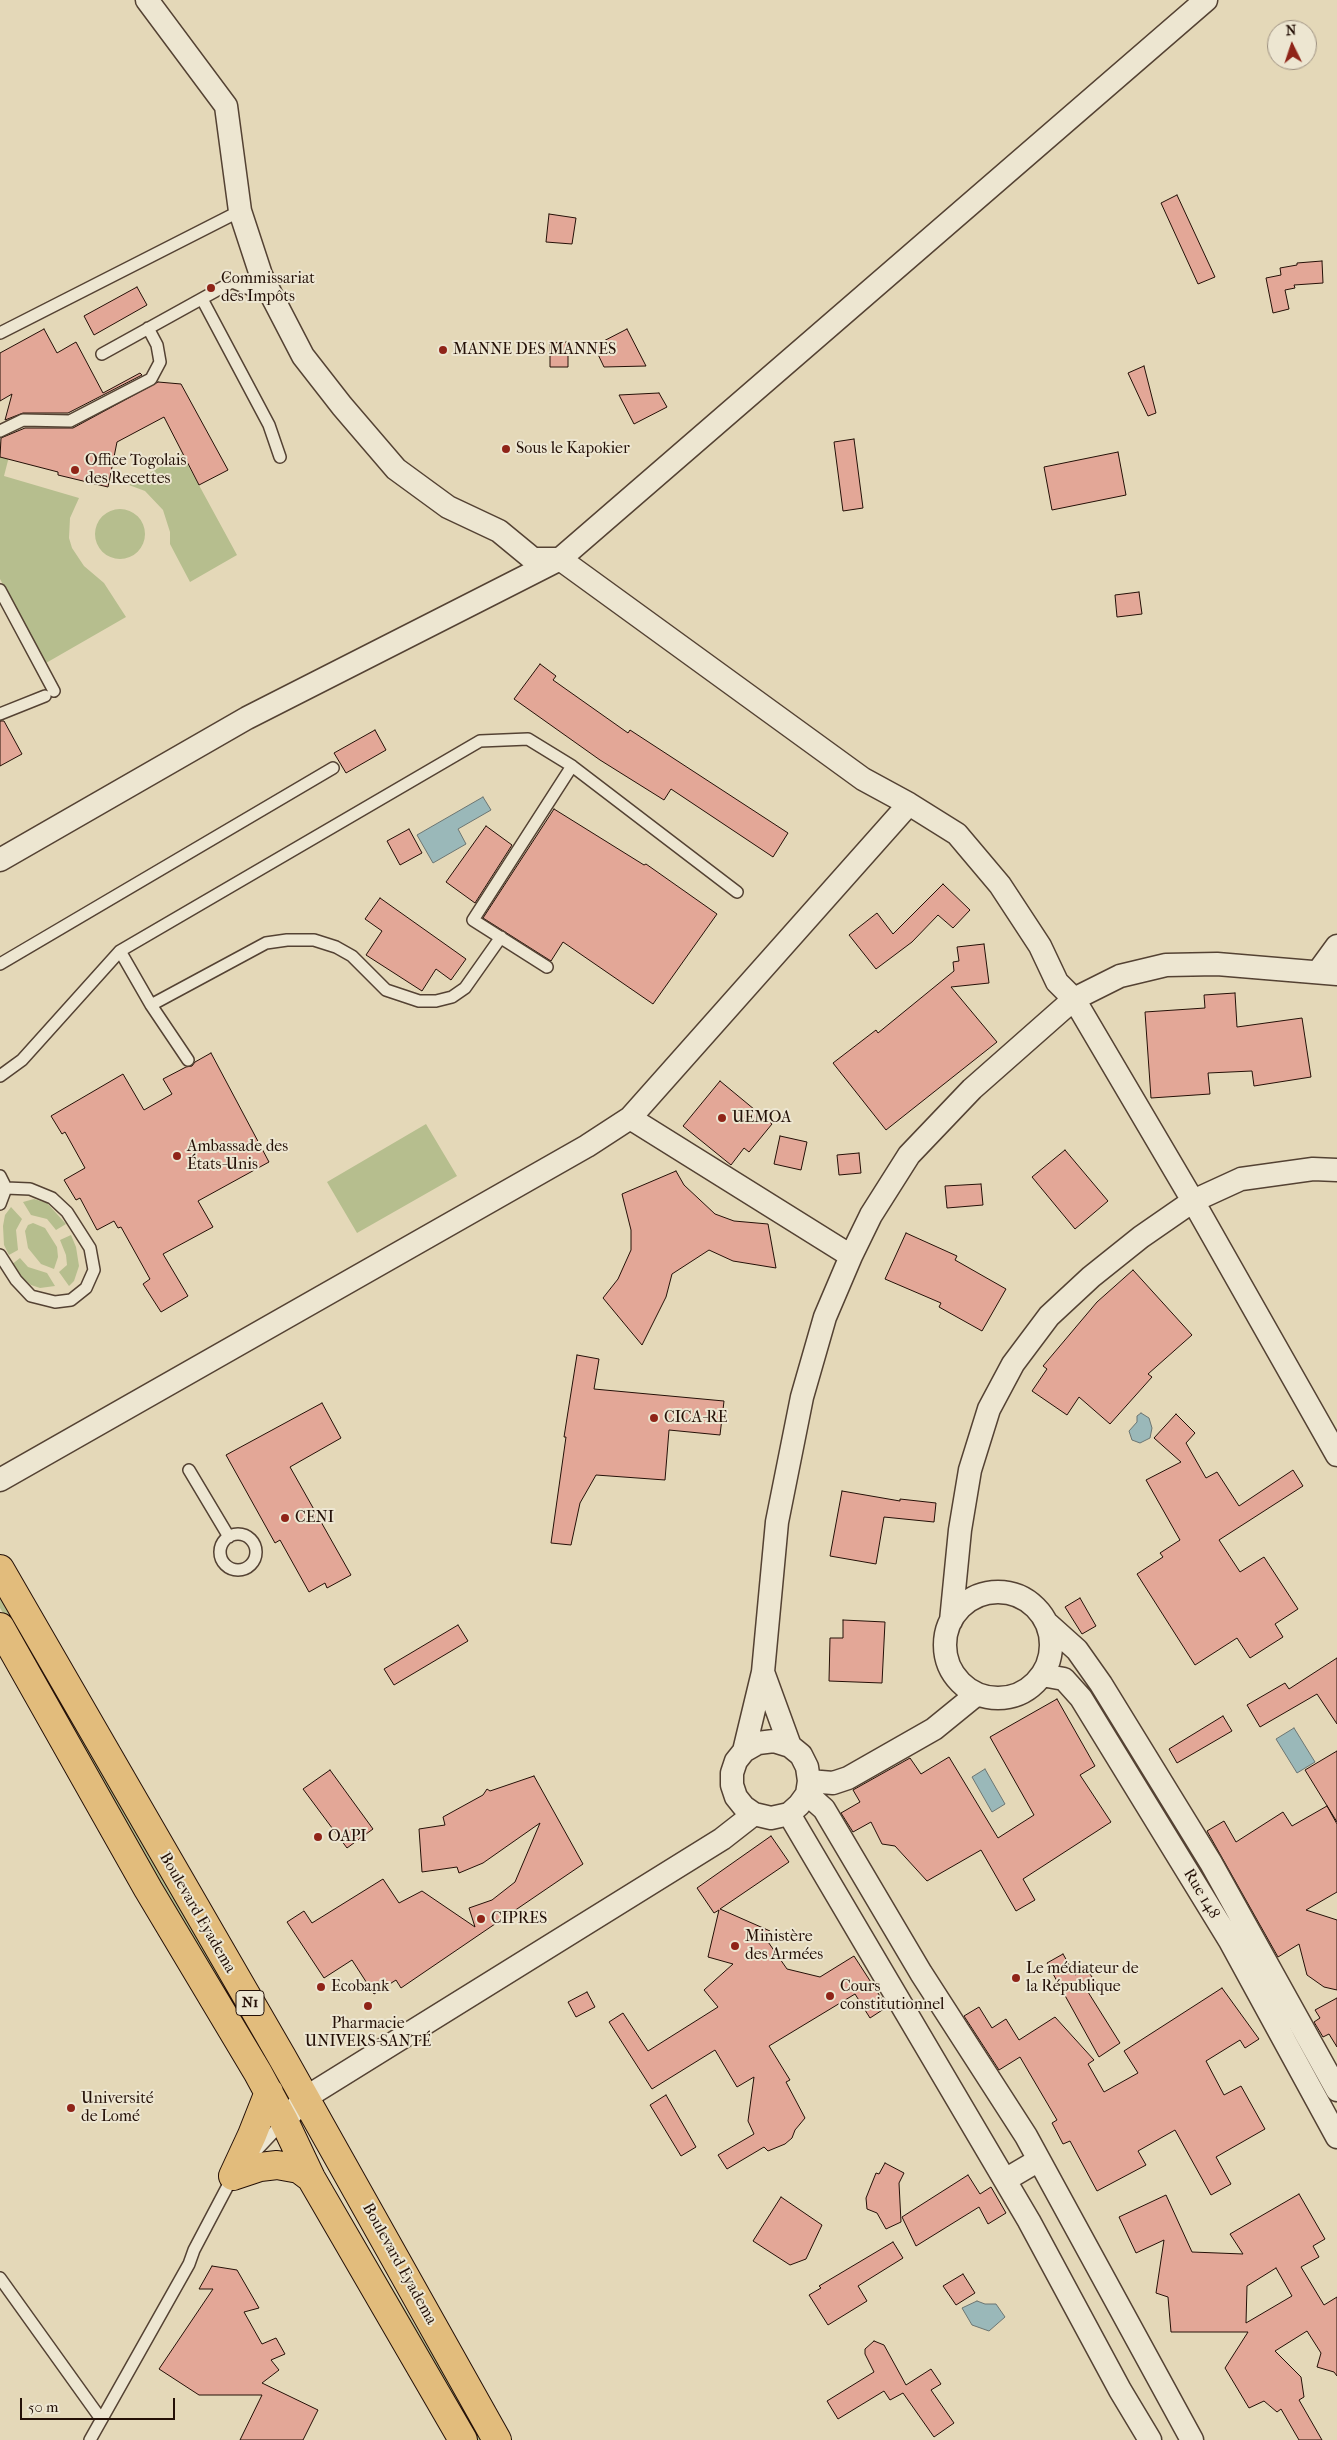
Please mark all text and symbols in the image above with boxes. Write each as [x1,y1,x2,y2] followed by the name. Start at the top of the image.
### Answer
[1267,20,1317,70] north arrow
[1285,22,1297,39] text: N
[221,269,315,307] place label: Commissariat des Impôts
[205,282,217,294] marker: Commissariat des Impôts
[453,340,616,360] place label: MANNE DES MANNES
[437,344,449,356] marker: MANNE DES MANNES
[516,439,630,459] place label: Sous le Kapokier
[500,443,512,455] marker: Sous le Kapokier
[85,451,186,489] place label: Office Togolais des Recettes
[69,464,81,476] marker: Office Togolais des Recettes
[732,1108,791,1128] place label: UEMOA
[716,1112,728,1124] marker: UEMOA
[187,1137,288,1175] place label: Ambassade des États-Unis
[171,1150,183,1162] marker: Ambassade des États-Unis
[664,1408,728,1428] place label: CICA-RE
[648,1412,660,1424] marker: CICA-RE
[295,1508,334,1528] place label: CENI
[279,1512,291,1524] marker: CENI
[328,1827,367,1847] place label: OAPI
[312,1831,324,1843] marker: OAPI
[155,1849,239,1977] street label: Boulevard Eyadema
[1179,1866,1223,1922] street label: Rue 148
[491,1909,547,1929] place label: CIPRES
[475,1913,487,1925] marker: CIPRES
[745,1927,823,1965] place label: Ministère des Armées
[729,1940,741,1952] marker: Ministère des Armées
[1026,1959,1139,1997] place label: Le médiateur de la République
[1010,1972,1022,1984] marker: Le médiateur de la République
[331,1977,389,1997] place label: Ecobank
[840,1977,944,2015] place label: Cours constitutionnel
[315,1981,327,1993] marker: Ecobank
[236,1990,264,2016] road number: N1
[824,1990,836,2002] marker: Cours constitutionnel
[362,2000,374,2012] marker: Pharmacie UNIVERS-SANTÉ
[305,2014,431,2052] place label: Pharmacie UNIVERS-SANTÉ
[81,2089,154,2127] place label: Université de Lomé
[65,2102,77,2114] marker: Université de Lomé
[358,2200,440,2328] street label: Boulevard Eyadema
[22,2388,178,2420] scale bar
[28,2398,58,2416] text: 50 m

